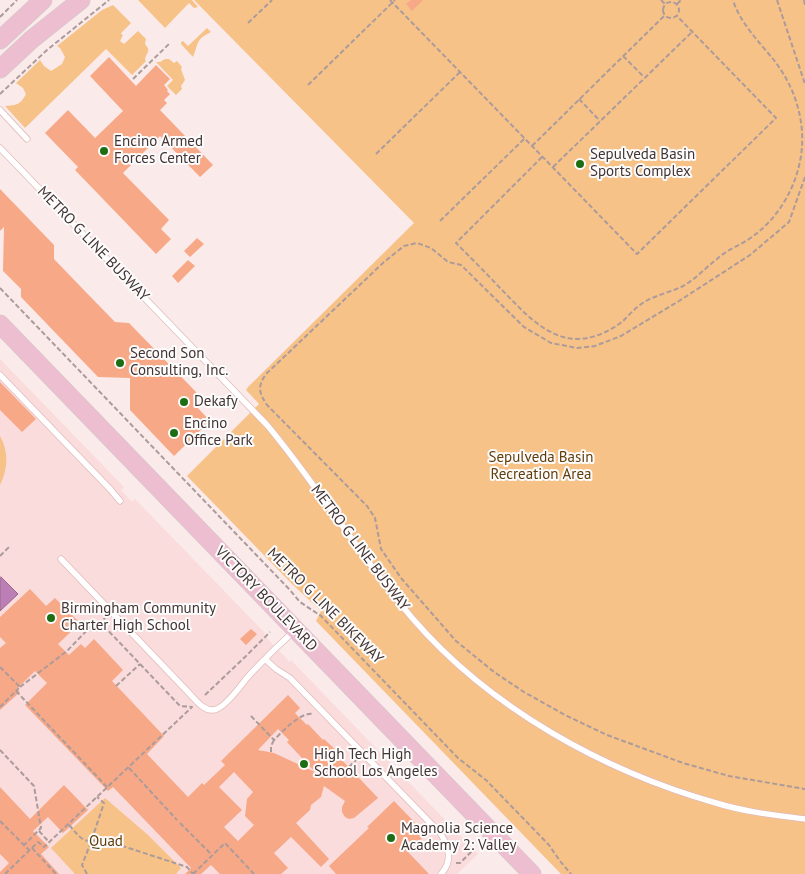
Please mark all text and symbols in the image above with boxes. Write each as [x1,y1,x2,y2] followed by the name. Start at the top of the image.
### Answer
[114,133,203,168] place label: Encino Armed Forces Center
[98,145,110,157] marker: Encino Armed Forces Center
[590,146,695,181] place label: Sepulveda Basin Sports Complex
[574,158,586,170] marker: Sepulveda Basin Sports Complex
[33,183,153,305] street label: METRO G LINE BUSWAY
[130,345,228,380] place label: Second Son Consulting, Inc.
[114,357,126,369] marker: Second Son Consulting, Inc.
[194,393,238,411] place label: Dekafy
[178,396,190,408] marker: Dekafy
[184,415,253,450] place label: Encino Office Park
[168,427,180,439] marker: Encino Office Park
[488,449,594,484] park label: Sepulveda Basin Recreation Area
[307,482,413,614] street label: METRO G LINE BUSWAY
[211,543,321,655] street label: VICTORY BOULEVARD
[263,544,387,668] street label: METRO G LINE BIKEWAY
[61,600,216,635] place label: Birmingham Community Charter High School
[45,612,57,624] marker: Birmingham Community Charter High School
[314,746,438,781] place label: High Tech High School Los Angeles
[298,758,310,770] marker: High Tech High School Los Angeles
[401,820,516,855] place label: Magnolia Science Academy 2: Valley
[385,832,397,844] marker: Magnolia Science Academy 2: Valley
[89,833,123,851] park label: Quad

